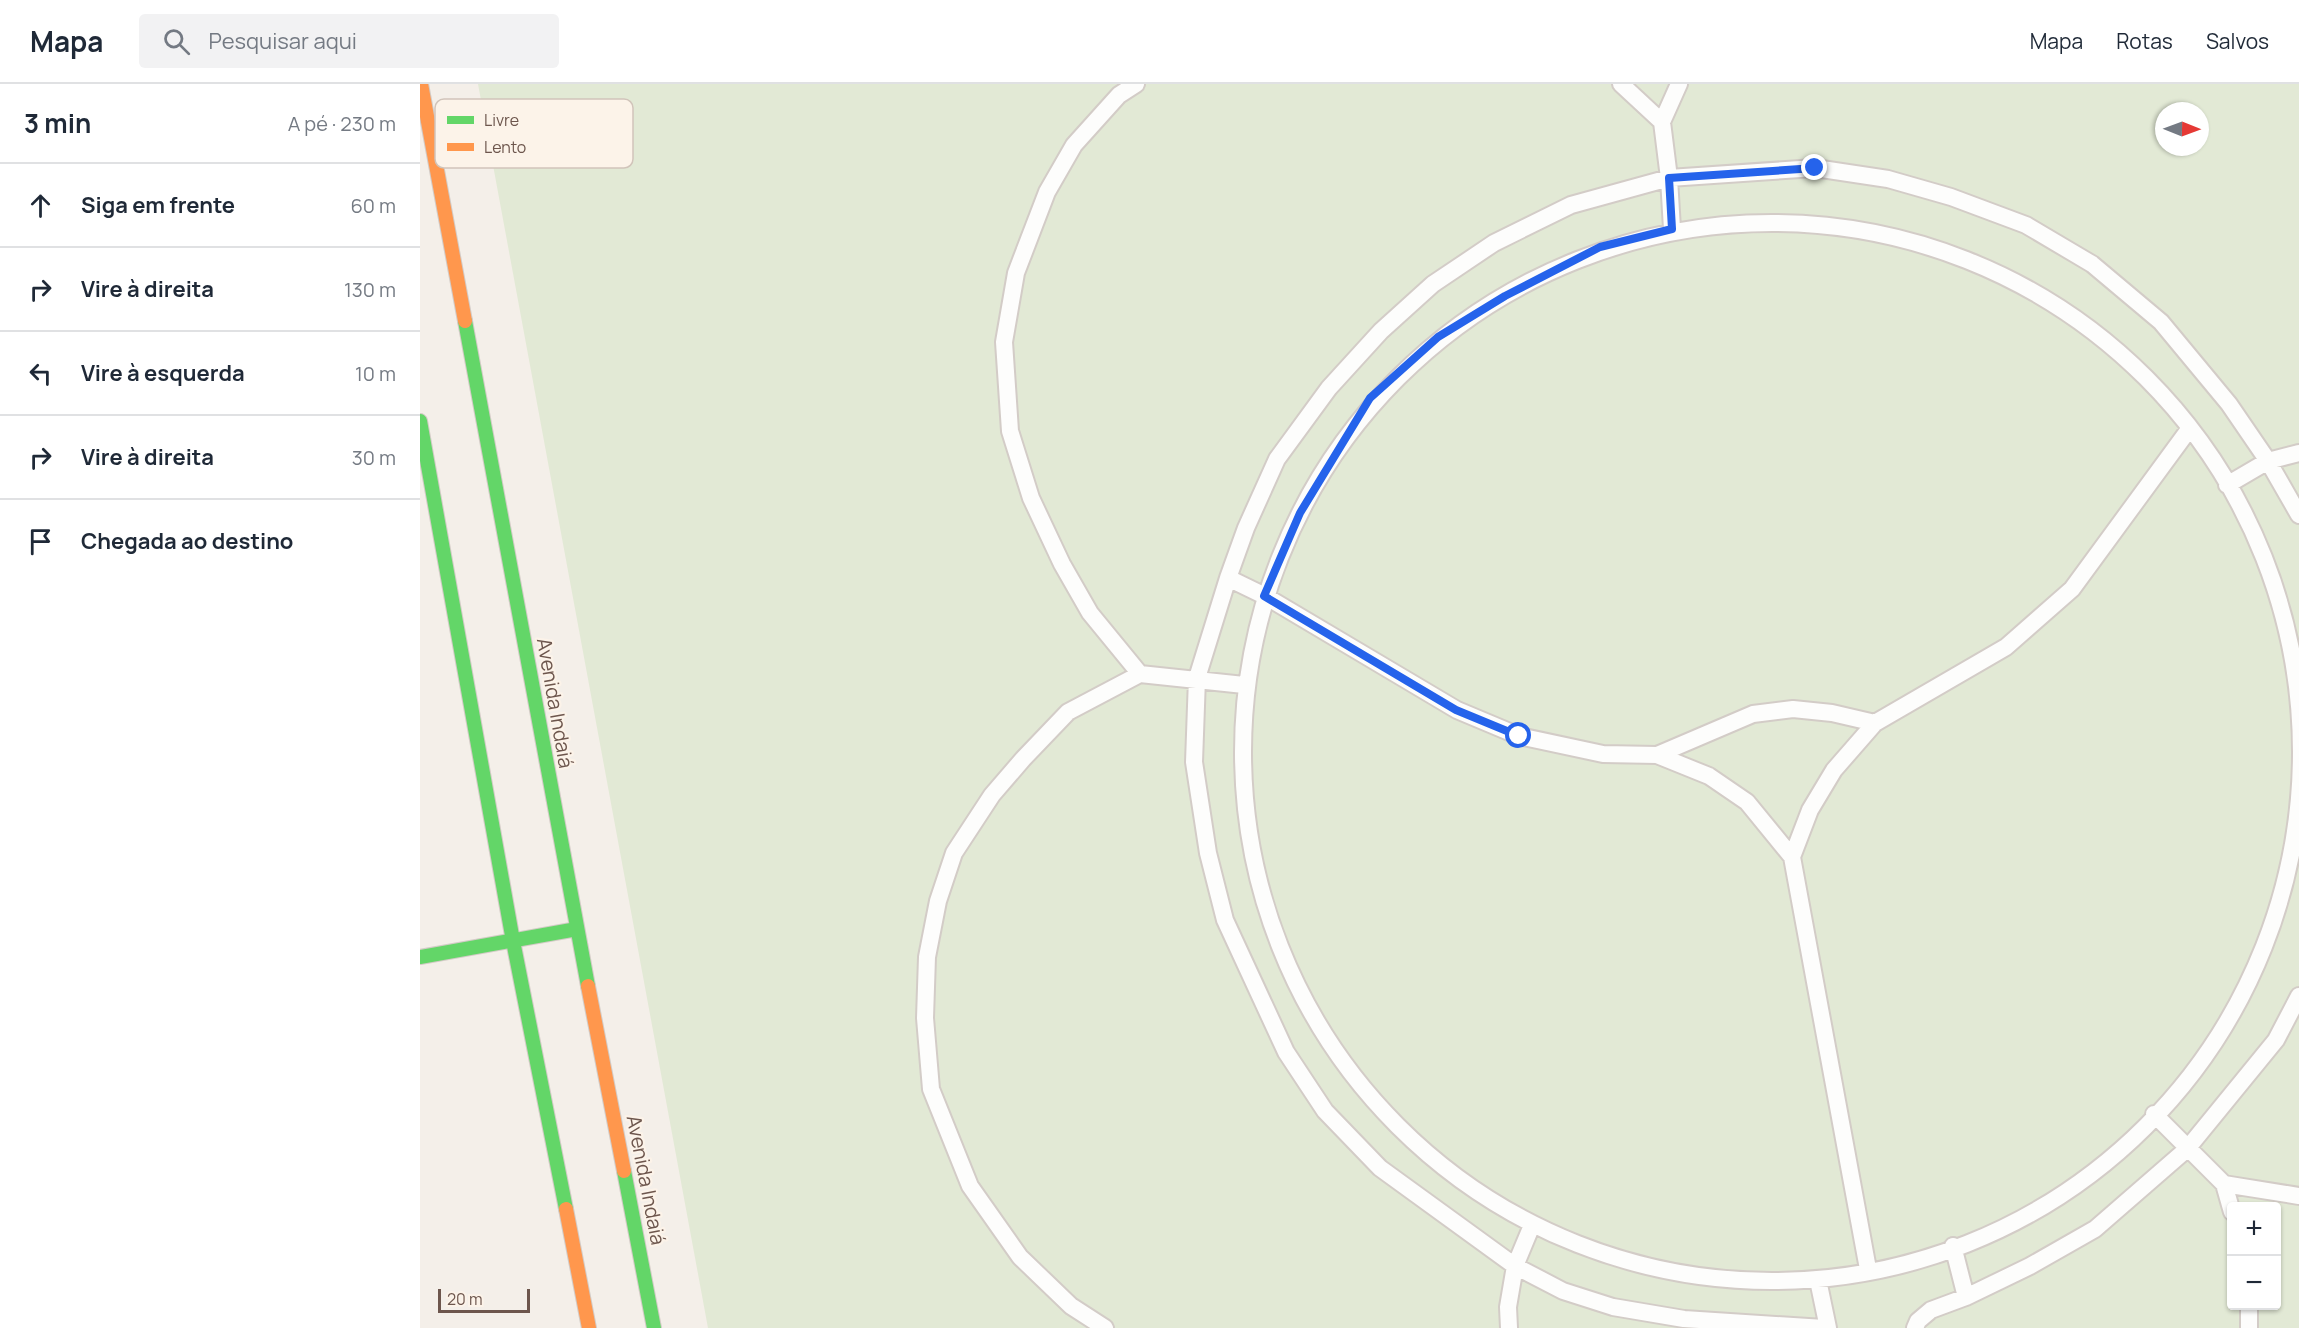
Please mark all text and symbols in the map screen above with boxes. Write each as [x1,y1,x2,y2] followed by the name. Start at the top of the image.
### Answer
[139,14,559,68] search box
[30,22,103,60] text: Mapa
[160,25,193,58] icon: search
[208,26,357,56] text: Pesquisar aqui
[2030,27,2083,55] text: Mapa
[2116,27,2173,55] text: Rotas
[2206,27,2269,55] text: Salvos
[435,99,633,168] legend
[2155,102,2209,156] north arrow
[24,105,91,141] text: 3 min
[484,109,519,131] text: Livre
[288,110,396,137] text: A pé · 230 m
[484,136,526,158] text: Lento
[1801,154,1827,180] route end
[24,189,57,222] icon: ahead
[81,190,235,220] text: Siga em frente
[350,192,396,219] text: 60 m
[24,273,57,306] icon: right
[81,274,214,304] text: Vire à direita
[344,276,396,303] text: 130 m
[24,357,57,390] icon: left
[81,358,245,388] text: Vire à esquerda
[355,360,396,387] text: 10 m
[24,441,57,474] icon: right
[81,442,214,472] text: Vire à direita
[352,444,396,471] text: 30 m
[24,525,57,558] icon: arrive
[81,526,293,556] text: Chegada ao destino
[531,636,580,770] street label: Avenida Indaiá
[1505,722,1531,748] route start
[621,1113,672,1247] street label: Avenida Indaiá
[2227,1202,2281,1310] map controls
[2227,1202,2281,1256] button: +
[2227,1256,2281,1310] button: −
[438,1286,530,1314] scale bar
[447,1288,483,1310] text: 20 m

